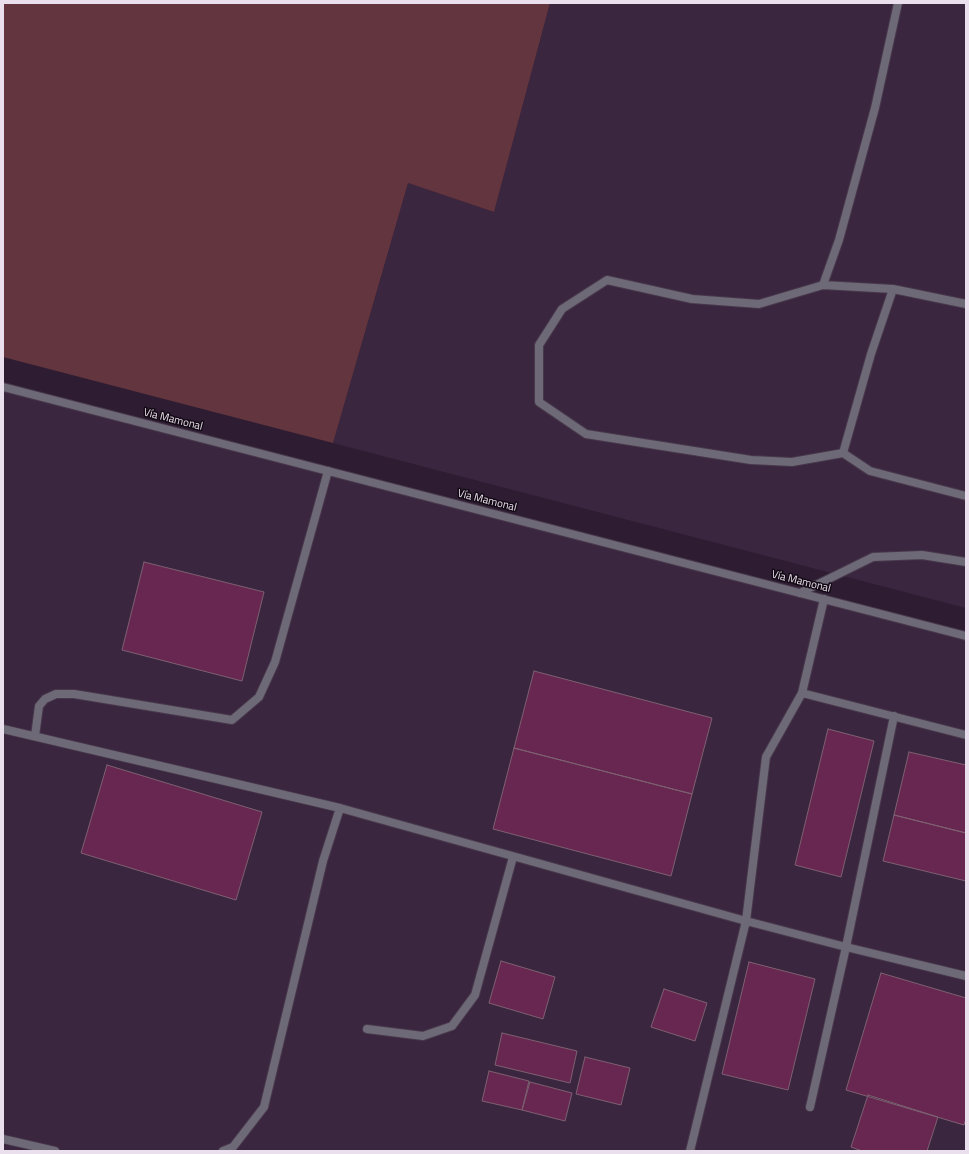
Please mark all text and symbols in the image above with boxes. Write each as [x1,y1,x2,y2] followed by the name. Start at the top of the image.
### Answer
[142,406,204,434] street label: Vía Mamonal
[456,487,518,515] street label: Vía Mamonal
[770,568,832,596] street label: Vía Mamonal

